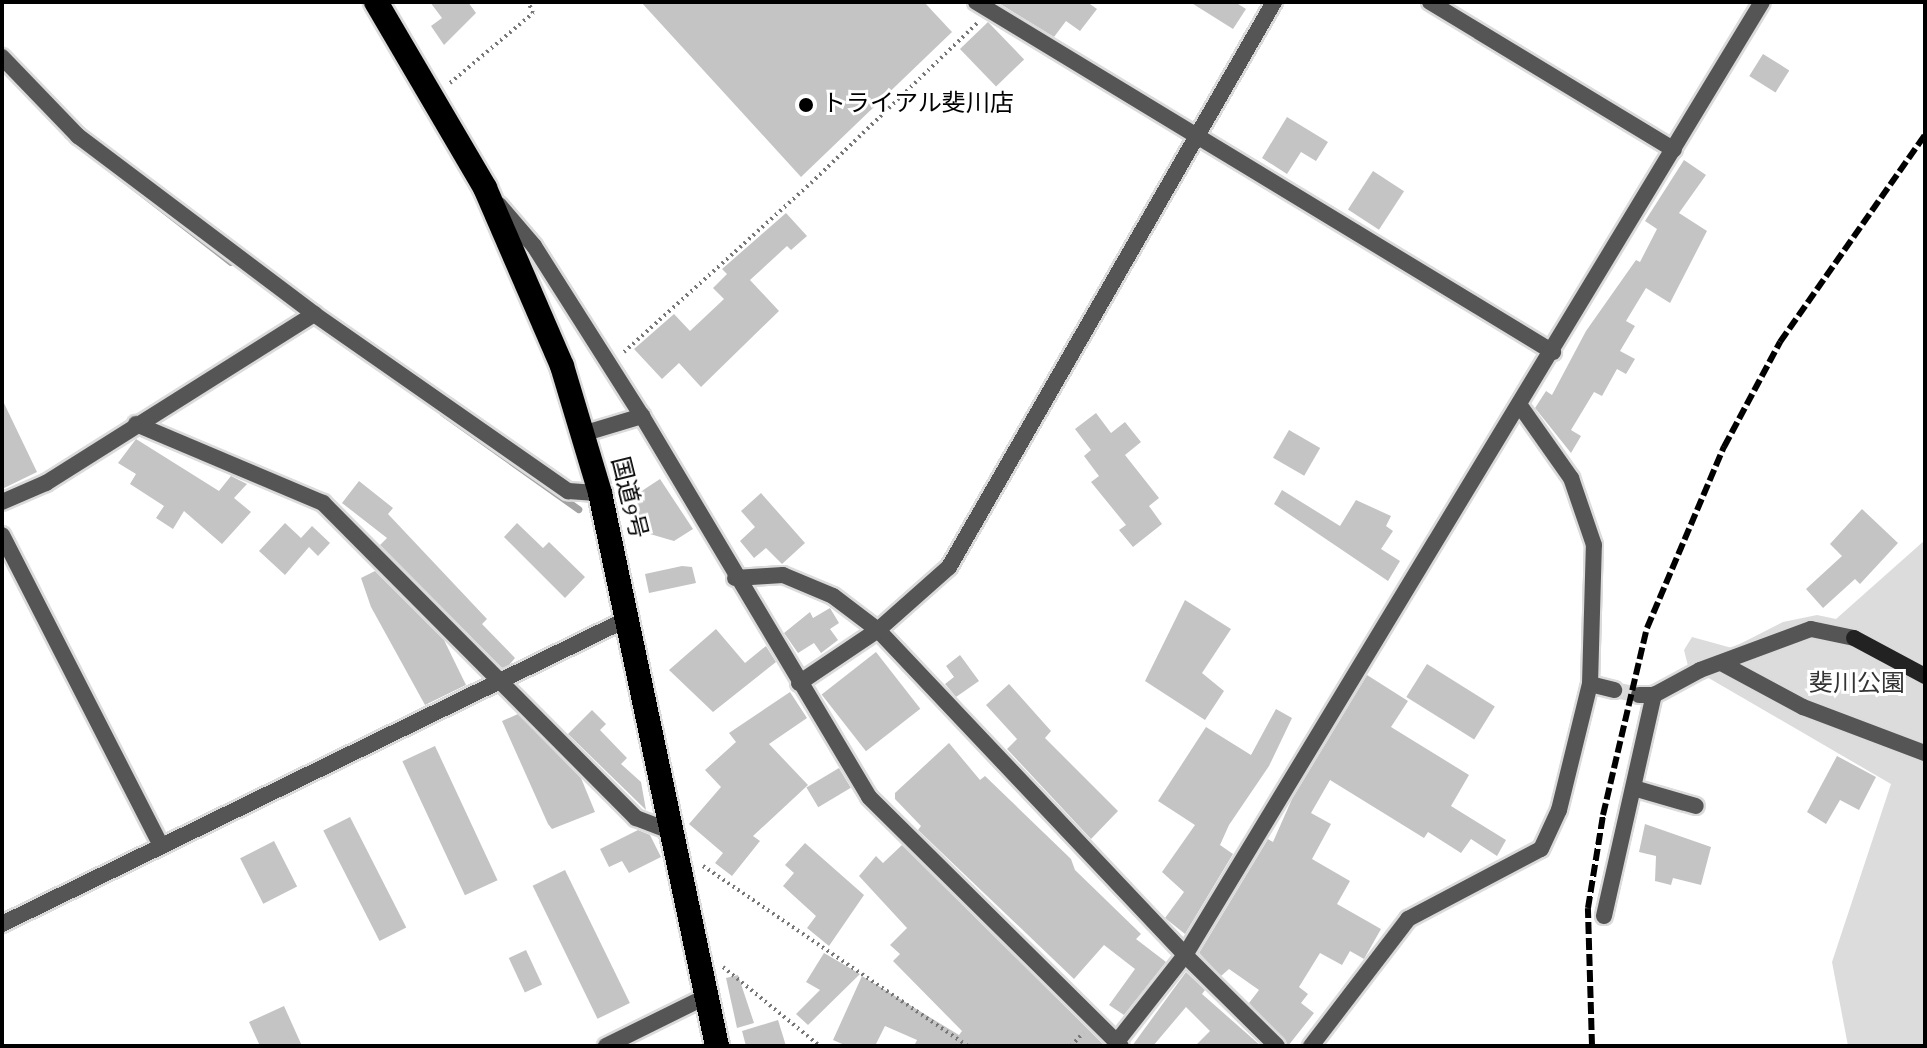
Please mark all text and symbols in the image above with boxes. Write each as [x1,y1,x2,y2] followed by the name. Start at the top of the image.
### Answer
[822,91,1014,119] place label: トライアル斐川店
[797,96,815,114] marker: トライアル斐川店
[604,454,652,542] street label: 国道9号
[1809,671,1905,699] park label: 斐川公園

